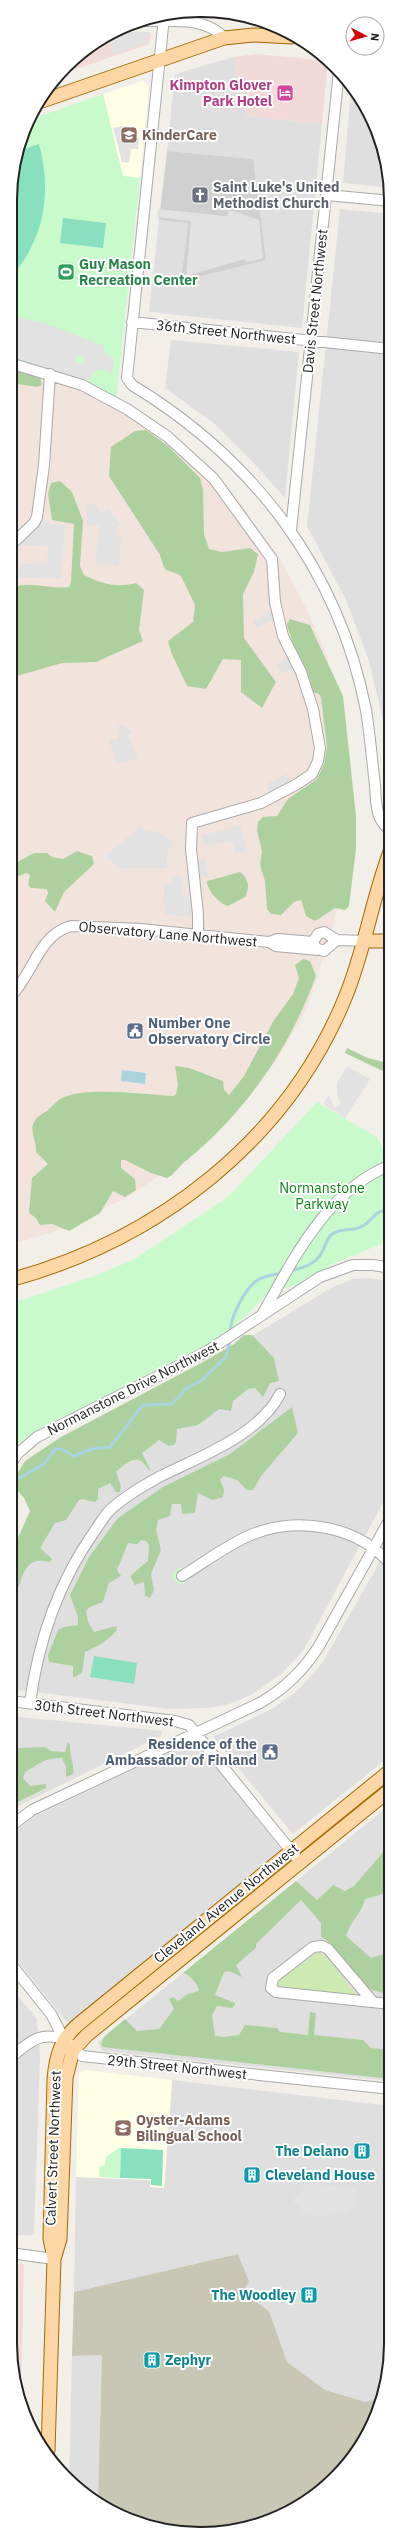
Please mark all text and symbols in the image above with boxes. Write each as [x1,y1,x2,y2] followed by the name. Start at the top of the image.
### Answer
[345,16,385,56] north arrow
[368,32,382,42] text: N
[169,76,272,110] place label: Kimpton Glover Park Hotel
[275,83,295,103] hotel icon: Kimpton Glover Park Hotel
[119,125,139,145] school or university icon: KinderCare
[142,126,217,144] place label: KinderCare
[213,178,340,212] place label: Saint Luke's United Methodist Church
[190,185,210,205] church icon: Saint Luke's United Methodist Church
[298,228,332,374] street label: Davis Street Northwest
[79,255,198,289] place label: Guy Mason Recreation Center
[56,262,76,282] sports icon: Guy Mason Recreation Center
[155,316,297,348] street label: 36th Street Northwest
[78,917,258,951] street label: Observatory Lane Northwest
[148,1014,270,1048] place label: Number One Observatory Circle
[125,1021,145,1041] public building icon: Number One Observatory Circle
[279,1179,365,1213] park label: Normanstone Parkway
[44,1337,222,1439] street label: Normanstone Drive Northwest
[33,1696,175,1730] street label: 30th Street Northwest
[105,1735,257,1769] place label: Residence of the Ambassador of Finland
[260,1742,280,1762] public building icon: Residence of the Ambassador of Finland
[150,1839,302,1967] street label: Cleveland Avenue Northwest
[106,2051,248,2083] street label: 29th Street Northwest
[41,2070,65,2226] street label: Calvert Street Northwest
[136,2111,242,2145] place label: Oyster-Adams Bilingual School
[113,2118,133,2138] school or university icon: Oyster-Adams Bilingual School
[352,2141,372,2161] building icon: The Delano
[275,2142,349,2160] place label: The Delano
[242,2165,262,2185] building icon: Cleveland House
[265,2166,375,2184] place label: Cleveland House
[299,2285,319,2305] building icon: The Woodley
[211,2286,297,2304] place label: The Woodley
[142,2350,162,2370] building icon: Zephyr
[165,2351,212,2369] place label: Zephyr

